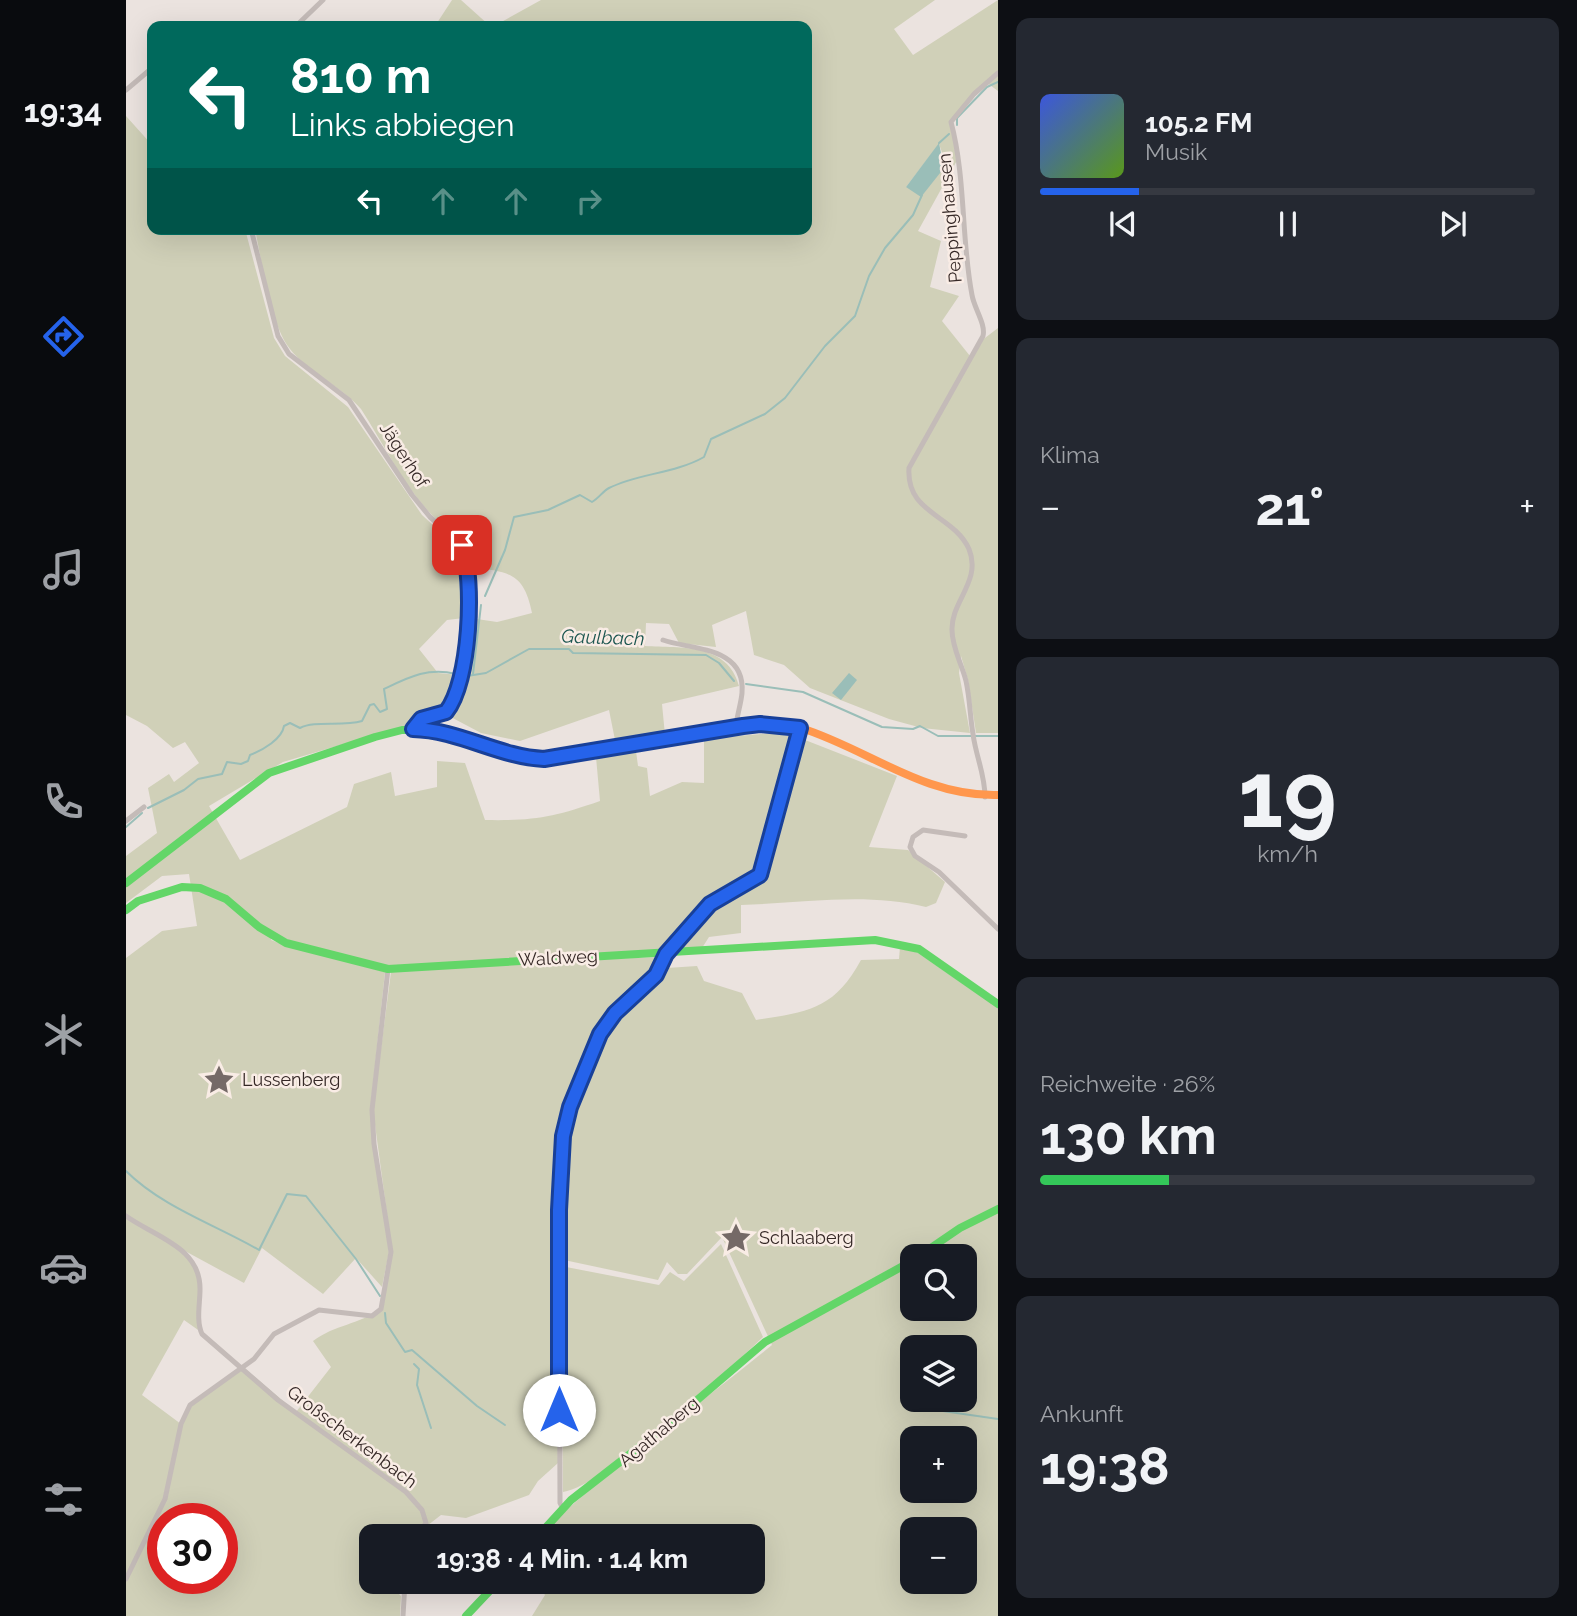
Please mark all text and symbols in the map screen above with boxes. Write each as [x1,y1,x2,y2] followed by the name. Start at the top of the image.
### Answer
[290,47,431,104] text: 810 m
[175,49,266,140] icon: left
[24,92,102,129] text: 19:34
[290,106,515,143] text: Links abbiegen
[1145,108,1252,138] text: 105.2 FM
[1145,138,1207,165] text: Musik
[933,152,966,284] street label: Peppinghausen
[351,182,389,220] icon: left
[424,182,462,220] icon: ahead
[497,182,535,220] icon: ahead
[570,182,608,220] icon: right
[1104,205,1142,243] icon: previous
[1269,205,1307,243] icon: pause
[1434,205,1472,243] icon: next
[39,312,88,361] icon: directions
[376,418,434,492] street label: Jägerhof
[1040,441,1100,468] text: Klima
[1256,476,1324,537] text: 21°
[1040,484,1060,529] text: −
[1519,484,1535,529] text: +
[432,515,492,575] pin
[443,526,481,564] icon: arrive
[39,545,88,594] icon: music
[561,625,645,649] water label: Gaulbach
[1238,741,1337,848] text: 19
[39,777,88,826] icon: phone
[1257,840,1318,867] text: km/h
[518,945,598,970] street label: Waldweg
[39,1010,88,1059] icon: climate
[202,1063,236,1097] place icon: Lussenberg
[242,1069,340,1090] place label: Lussenberg
[1040,1070,1215,1097] text: Reichweite · 26%
[1040,1105,1217,1166] text: 130 km
[719,1221,753,1255] place icon: Schlaaberg
[759,1227,854,1248] place label: Schlaaberg
[39,1243,88,1292] icon: car
[900,1244,977,1594] map controls
[900,1244,977,1321] button: search
[900,1335,977,1412] button: layers
[522,1373,596,1447] position arrow
[283,1381,421,1492] street label: Großscherkenbach
[614,1392,703,1471] street label: Agathaberg
[1040,1400,1123,1427] text: Ankunft
[900,1426,977,1503] button: +
[1040,1435,1170,1496] text: 19:38
[39,1475,88,1524] icon: filters
[147,1503,238,1594] speed limit sign: 30
[900,1517,977,1594] button: −
[436,1544,688,1574] text: 19:38 · 4 Min. · 1.4 km

